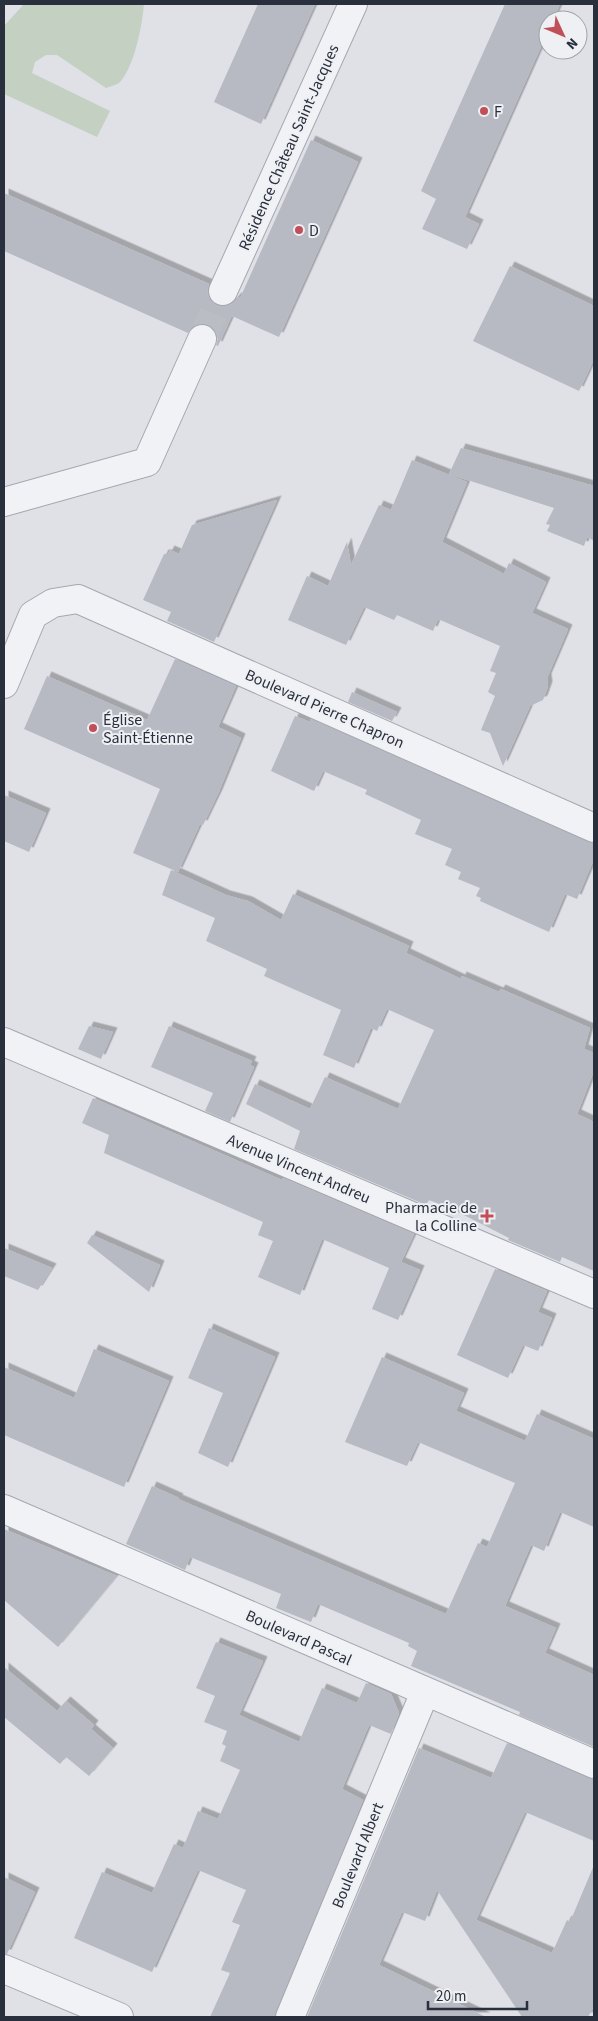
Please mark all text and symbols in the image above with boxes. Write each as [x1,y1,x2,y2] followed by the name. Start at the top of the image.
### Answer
[538,10,588,60] north arrow
[561,33,582,54] text: N
[233,41,345,254] street label: Résidence Château Saint-Jacques
[494,101,502,123] place label: F
[478,105,490,117] marker: F
[309,220,319,242] place label: D
[293,224,305,236] marker: D
[241,664,408,754] street label: Boulevard Pierre Chapron
[103,709,193,749] place label: Église Saint-Étienne
[87,722,99,734] marker: Église Saint-Étienne
[223,1129,374,1209] street label: Avenue Vincent Andreu
[385,1197,477,1237] place label: Pharmacie de la Colline
[481,1210,493,1222] marker: Pharmacie de la Colline
[242,1605,355,1671] street label: Boulevard Pascal
[327,1799,389,1911] street label: Boulevard Albert
[428,1978,527,2010] scale bar
[436,1986,466,2007] text: 20 m

